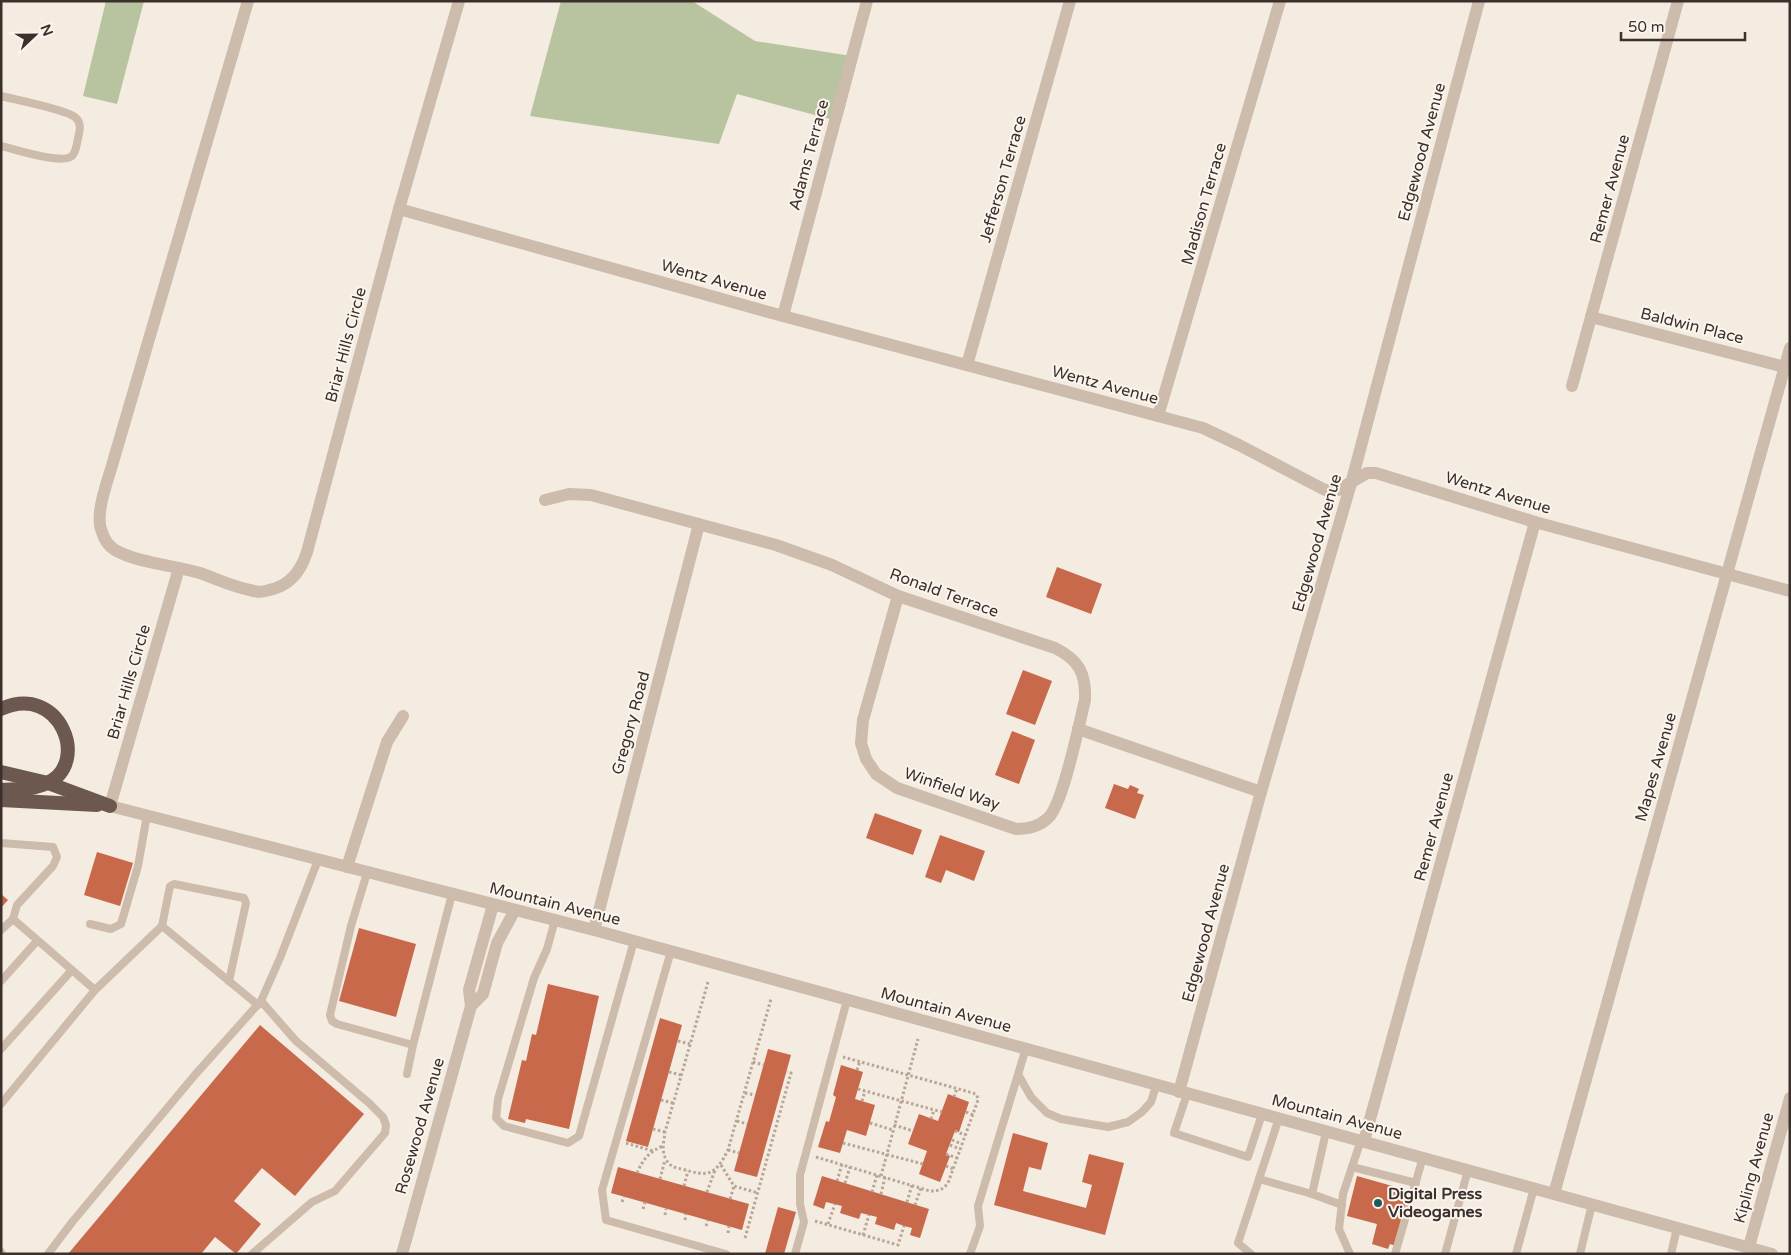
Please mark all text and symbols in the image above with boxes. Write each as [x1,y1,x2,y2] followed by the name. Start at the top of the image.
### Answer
[10,10,60,60] north arrow
[1621,10,1745,42] scale bar
[1628,18,1665,36] text: 50 m
[37,22,57,39] text: N
[1394,80,1450,224] street label: Edgewood Avenue
[785,97,833,213] street label: Adams Terrace
[975,113,1031,245] street label: Jefferson Terrace
[1586,132,1634,246] street label: Remer Avenue
[1177,140,1231,268] street label: Madison Terrace
[659,255,769,305] street label: Wentz Avenue
[321,285,371,405] street label: Briar Hills Circle
[1638,303,1746,349] street label: Baldwin Place
[1049,361,1161,409] street label: Wentz Avenue
[1443,467,1553,519] street label: Wentz Avenue
[1288,472,1346,614] street label: Edgewood Avenue
[887,564,1001,622] street label: Ronald Terrace
[103,622,155,742] street label: Briar Hills Circle
[608,669,654,777] street label: Gregory Road
[1631,710,1681,824] street label: Mapes Avenue
[901,763,1003,815] street label: Winfield Way
[1410,770,1458,884] street label: Remer Avenue
[1178,861,1234,1005] street label: Edgewood Avenue
[487,878,623,930] street label: Mountain Avenue
[878,983,1014,1037] street label: Mountain Avenue
[391,1055,449,1197] street label: Rosewood Avenue
[1269,1090,1405,1144] street label: Mountain Avenue
[1730,1110,1778,1226] street label: Kipling Avenue
[1388,1184,1483,1222] place label: Digital Press Videogames
[1372,1197,1384,1209] marker: Digital Press Videogames

